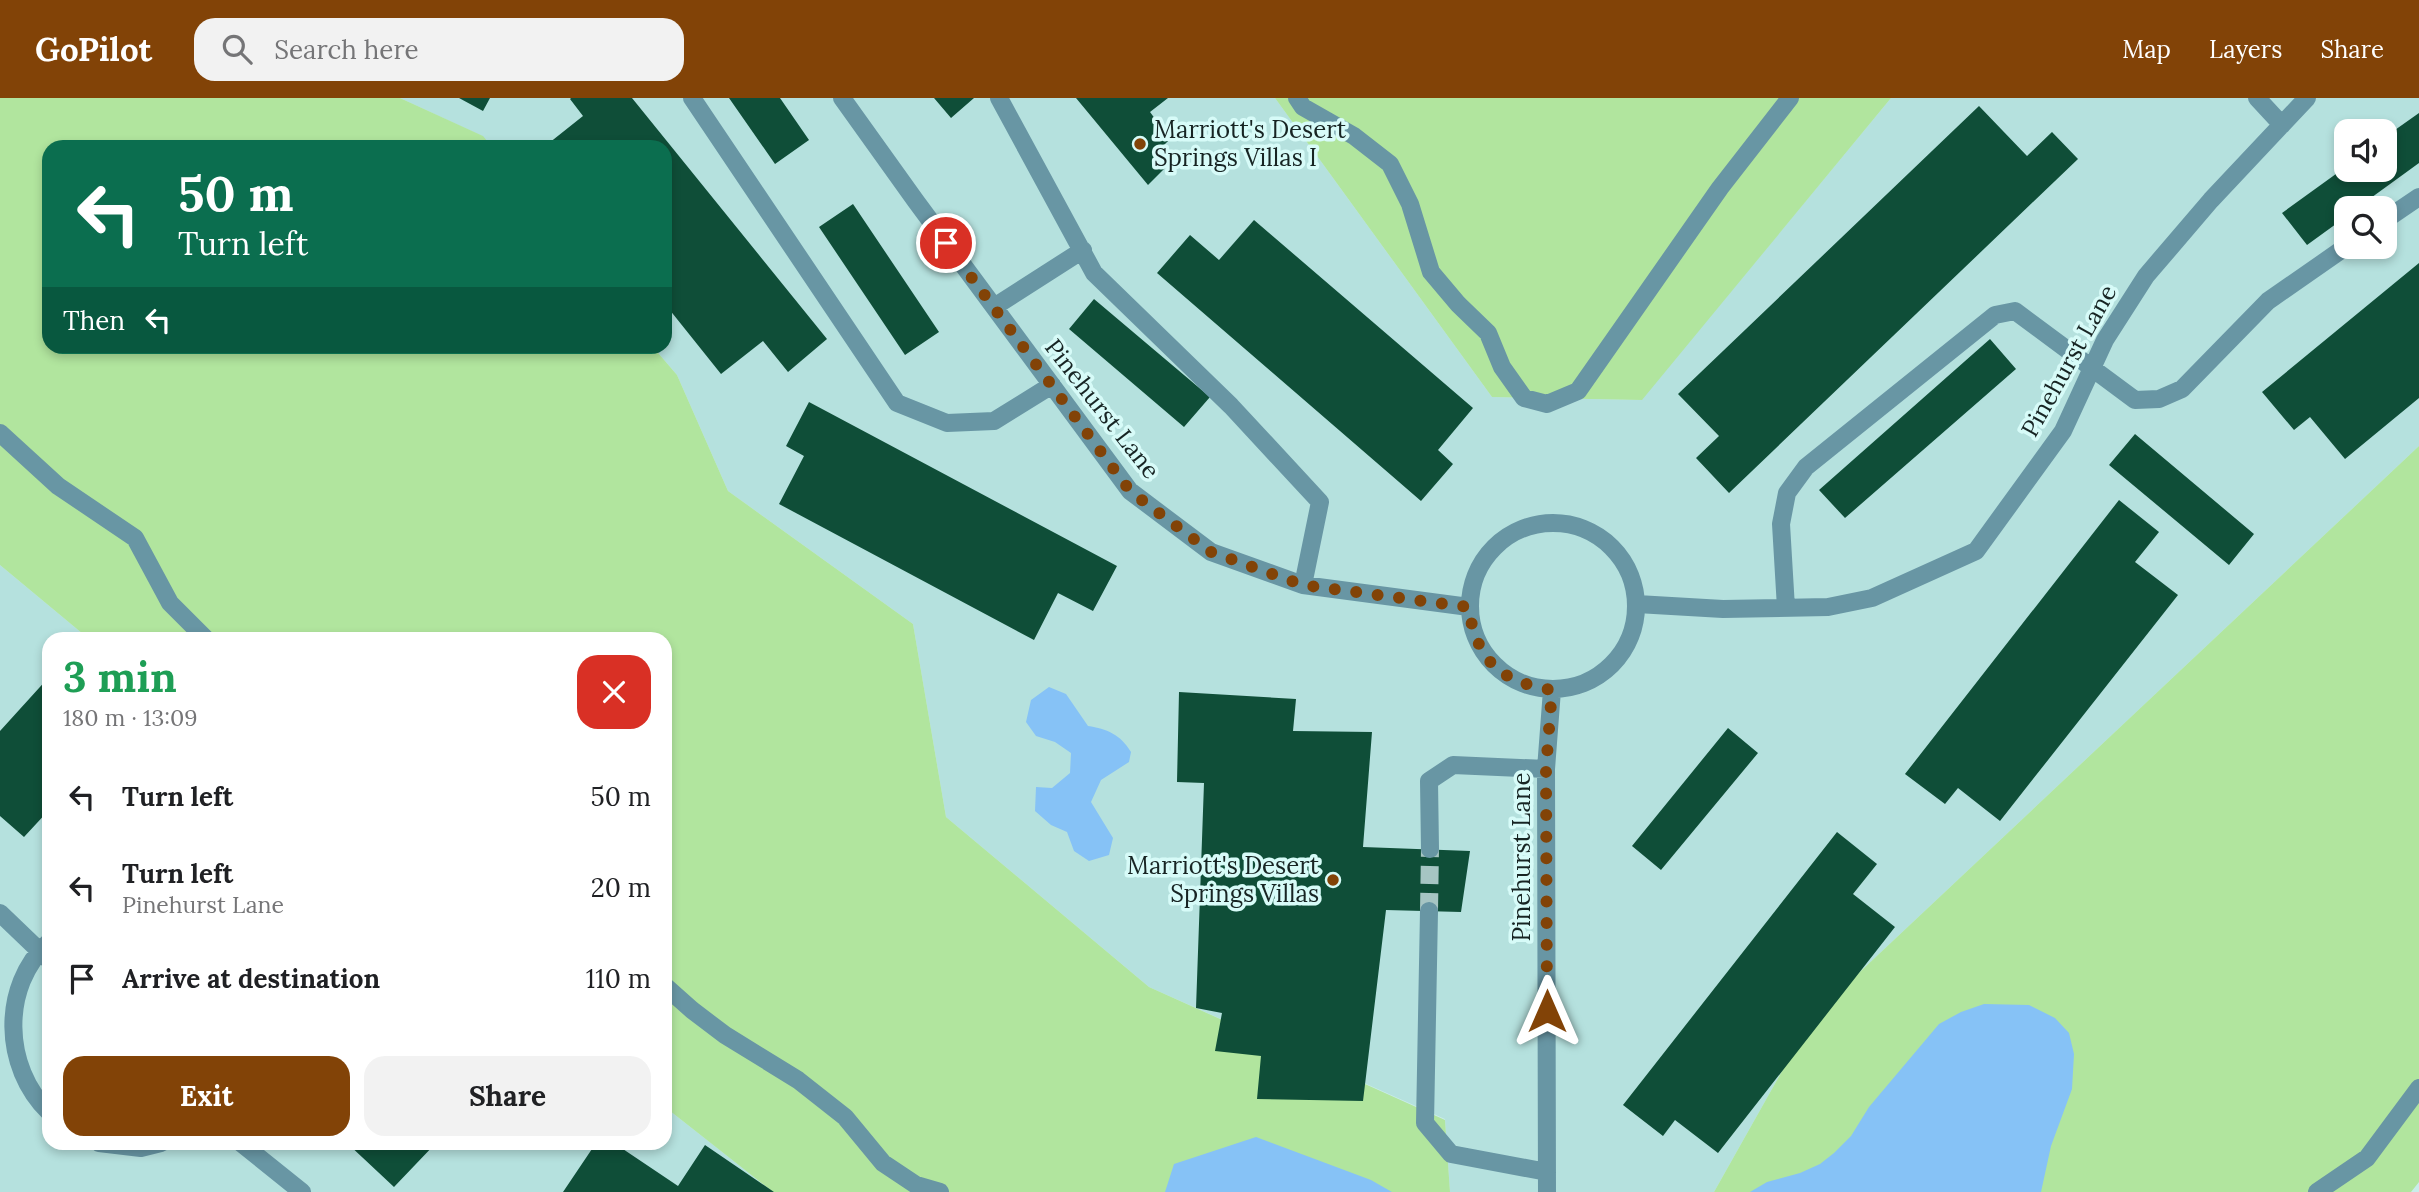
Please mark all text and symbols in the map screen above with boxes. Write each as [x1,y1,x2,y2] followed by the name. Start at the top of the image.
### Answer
[194,18,684,81] search box
[35,28,152,70] text: GoPilot
[218,30,256,68] icon: search
[274,33,419,66] text: Search here
[2122,34,2171,65] text: Map
[2209,34,2282,65] text: Layers
[2320,34,2384,65] text: Share
[1154,114,1347,173] place label: Marriott's Desert Springs Villas I
[2334,119,2397,259] map controls
[2334,119,2397,182] button: sound
[1132,136,1148,152] marker: Marriott's Desert Springs Villas I
[178,162,294,224] text: 50 m
[63,168,154,259] icon: left
[2334,196,2397,259] button: search
[916,213,976,273] pin
[178,223,308,264] text: Turn left
[927,224,965,262] icon: arrive
[2014,279,2123,442] street label: Pinehurst Lane
[139,301,177,339] icon: left
[63,304,125,337] text: Then
[1038,333,1167,485] street label: Pinehurst Lane
[63,650,177,704] text: 3 min
[577,655,651,729] button: close
[63,703,198,732] text: 180 m · 13:09
[1506,772,1537,942] street label: Pinehurst Lane
[63,778,101,816] icon: left
[122,780,233,813] text: Turn left
[591,780,651,813] text: 50 m
[1127,850,1320,909] place label: Marriott's Desert Springs Villas
[122,857,233,890] text: Turn left
[63,869,101,907] icon: left
[591,871,651,904] text: 20 m
[1325,872,1341,888] marker: Marriott's Desert Springs Villas
[122,890,284,919] text: Pinehurst Lane
[63,960,101,998] icon: arrive
[122,962,380,995] text: Arrive at destination
[586,962,651,995] text: 110 m
[1510,974,1584,1048] position arrow
[63,1056,350,1136] button: Exit
[364,1056,651,1136] button: Share

